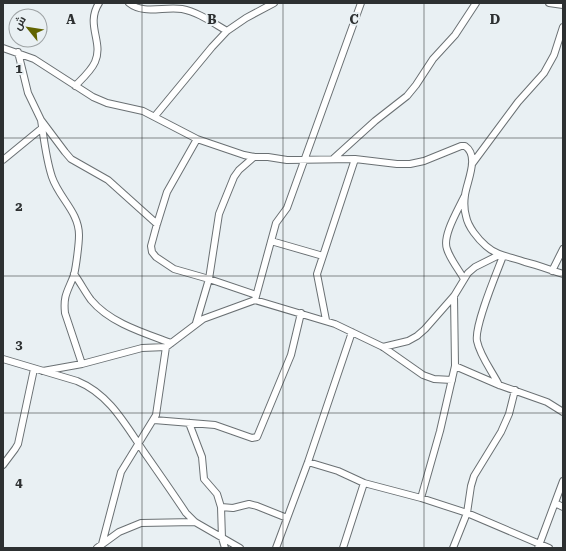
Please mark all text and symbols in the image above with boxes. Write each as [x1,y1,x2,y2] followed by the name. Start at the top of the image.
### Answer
[8,8,48,48] north arrow
[66,12,76,27] text: A
[207,12,217,27] text: B
[349,12,359,27] text: C
[490,12,500,27] text: D
[11,14,29,33] text: ش
[15,61,23,76] text: 1
[15,199,23,214] text: 2
[15,337,23,352] text: 3
[15,475,23,490] text: 4

